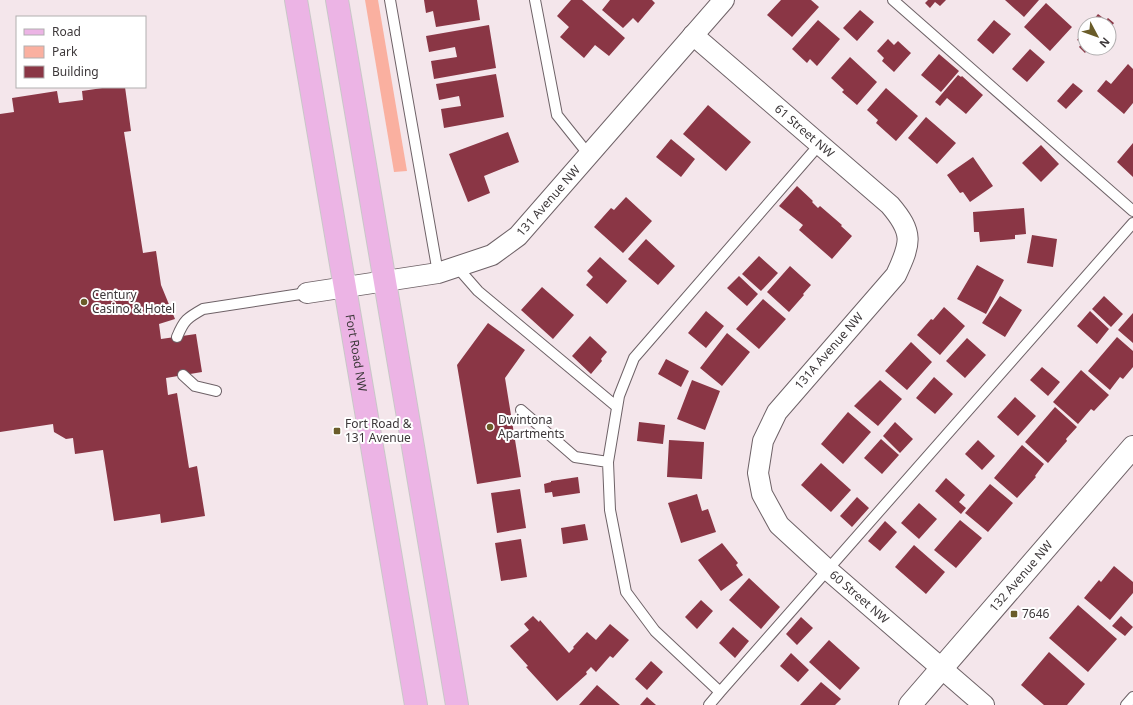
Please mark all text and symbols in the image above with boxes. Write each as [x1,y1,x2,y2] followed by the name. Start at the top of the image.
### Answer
[16,16,146,88] legend
[1077,16,1117,56] north arrow
[52,23,81,40] text: Road
[1096,35,1114,51] text: N
[52,43,78,60] text: Park
[52,63,99,80] text: Building
[771,100,838,161] street label: 61 Street NW
[512,161,584,240] street label: 131 Avenue NW
[92,286,175,317] place label: Century Casino & Hotel
[79,297,89,307] marker: Century Casino & Hotel
[790,309,867,393] street label: 131A Avenue NW
[342,313,372,393] street label: Fort Road NW
[498,411,565,442] place label: Dwintona Apartments
[345,415,412,446] place label: Fort Road & 131 Avenue
[485,422,495,432] marker: Dwintona Apartments
[332,426,342,436] marker: Fort Road & 131 Avenue
[985,537,1056,615] street label: 132 Avenue NW
[826,566,893,627] street label: 60 Street NW
[1022,605,1050,622] place label: 7646
[1009,609,1019,619] marker: 7646

